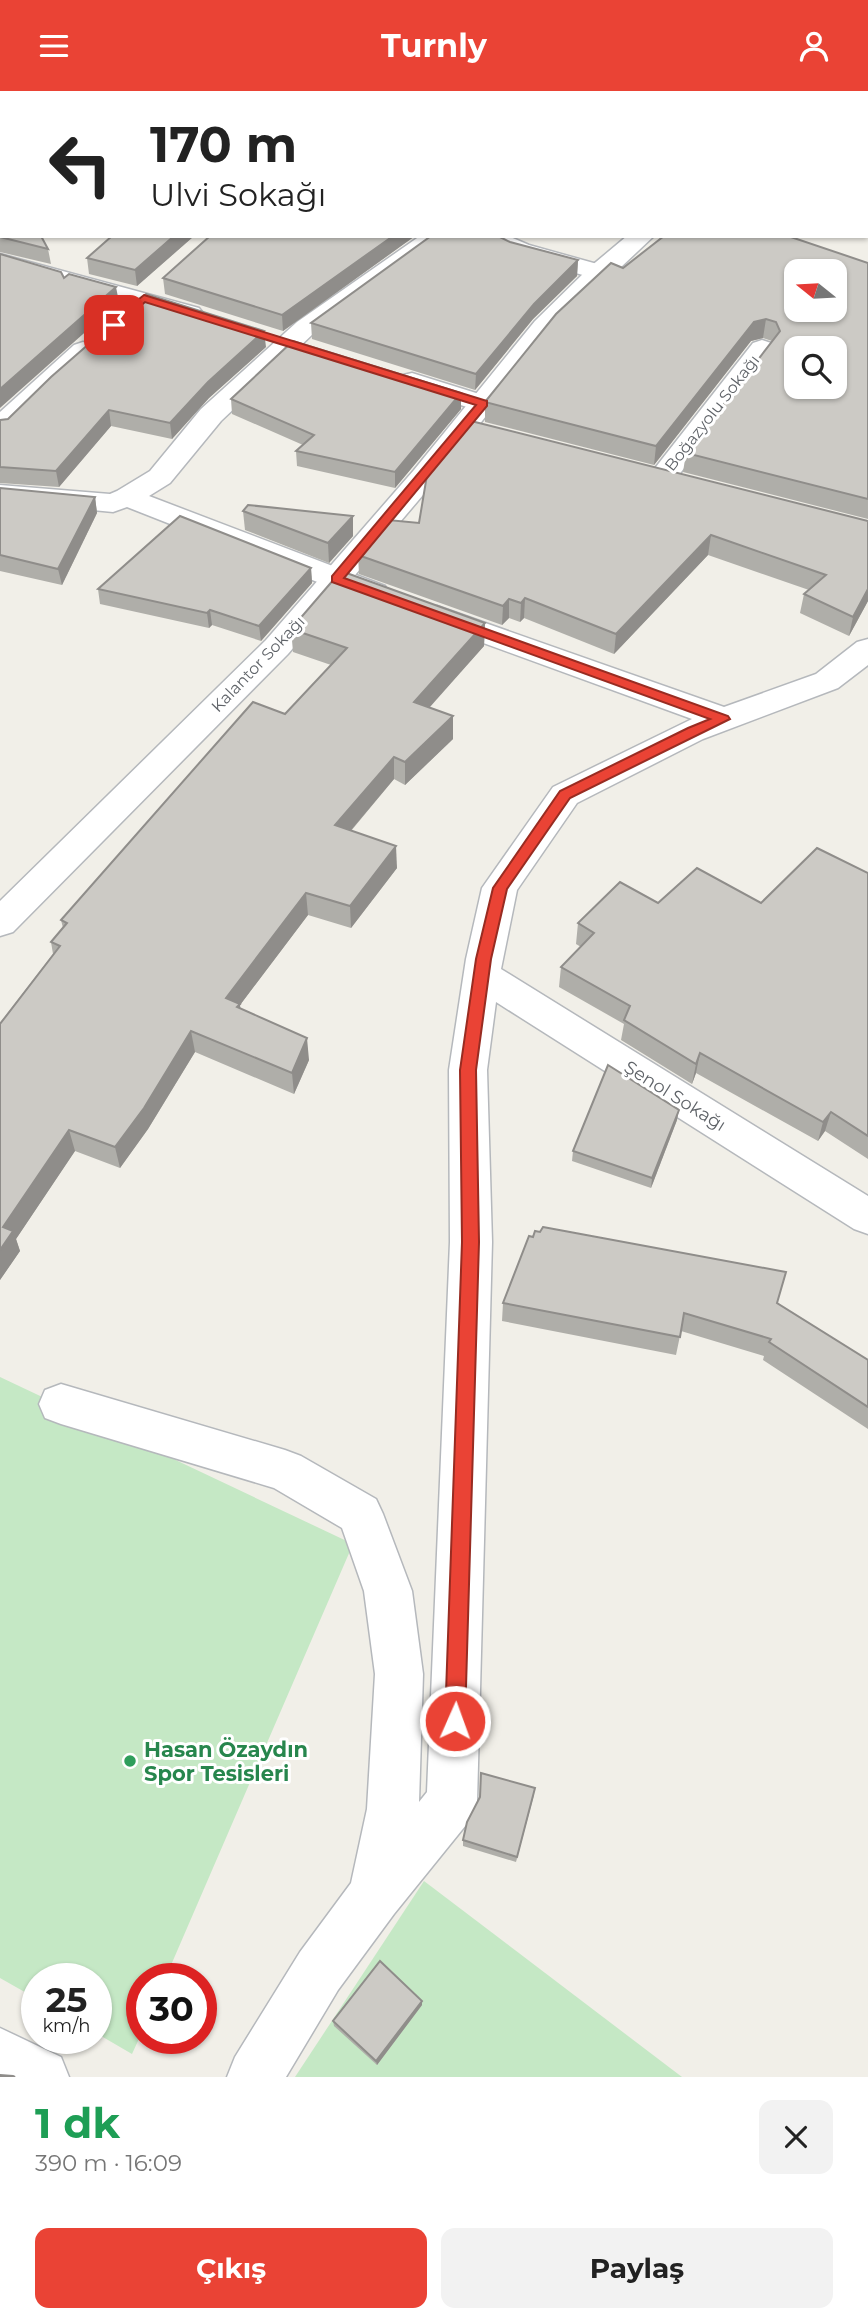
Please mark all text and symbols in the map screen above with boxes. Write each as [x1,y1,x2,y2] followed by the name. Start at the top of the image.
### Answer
[381,26,487,65] text: Turnly
[35,27,73,65] icon: menu
[795,27,833,65] icon: person
[150,115,297,174] text: 170 m
[35,119,126,210] icon: left
[150,175,326,214] text: Ulvi Sokağı
[784,259,847,322] north arrow
[784,259,847,399] map controls
[84,295,144,355] pin
[95,306,133,344] icon: arrive
[784,336,847,399] button: search
[661,351,763,475] street label: Boğazyolu Sokağı
[207,612,309,716] street label: Kalantor Sokağı
[620,1056,730,1136] street label: Şenol Sokağı
[418,1684,492,1758] position arrow
[144,1736,308,1786] place label: Hasan Özaydın Spor Tesisleri
[122,1753,138,1769] marker: Hasan Özaydın Spor Tesisleri
[126,1963,217,2054] speed limit sign: 30
[46,1978,87,2021] text: 25
[42,2015,91,2037] text: km/h
[35,2097,120,2149] text: 1 dk
[759,2100,833,2174] button: close
[35,2149,182,2177] text: 390 m · 16:09
[35,2228,427,2308] button: Çıkış
[441,2228,833,2308] button: Paylaş

